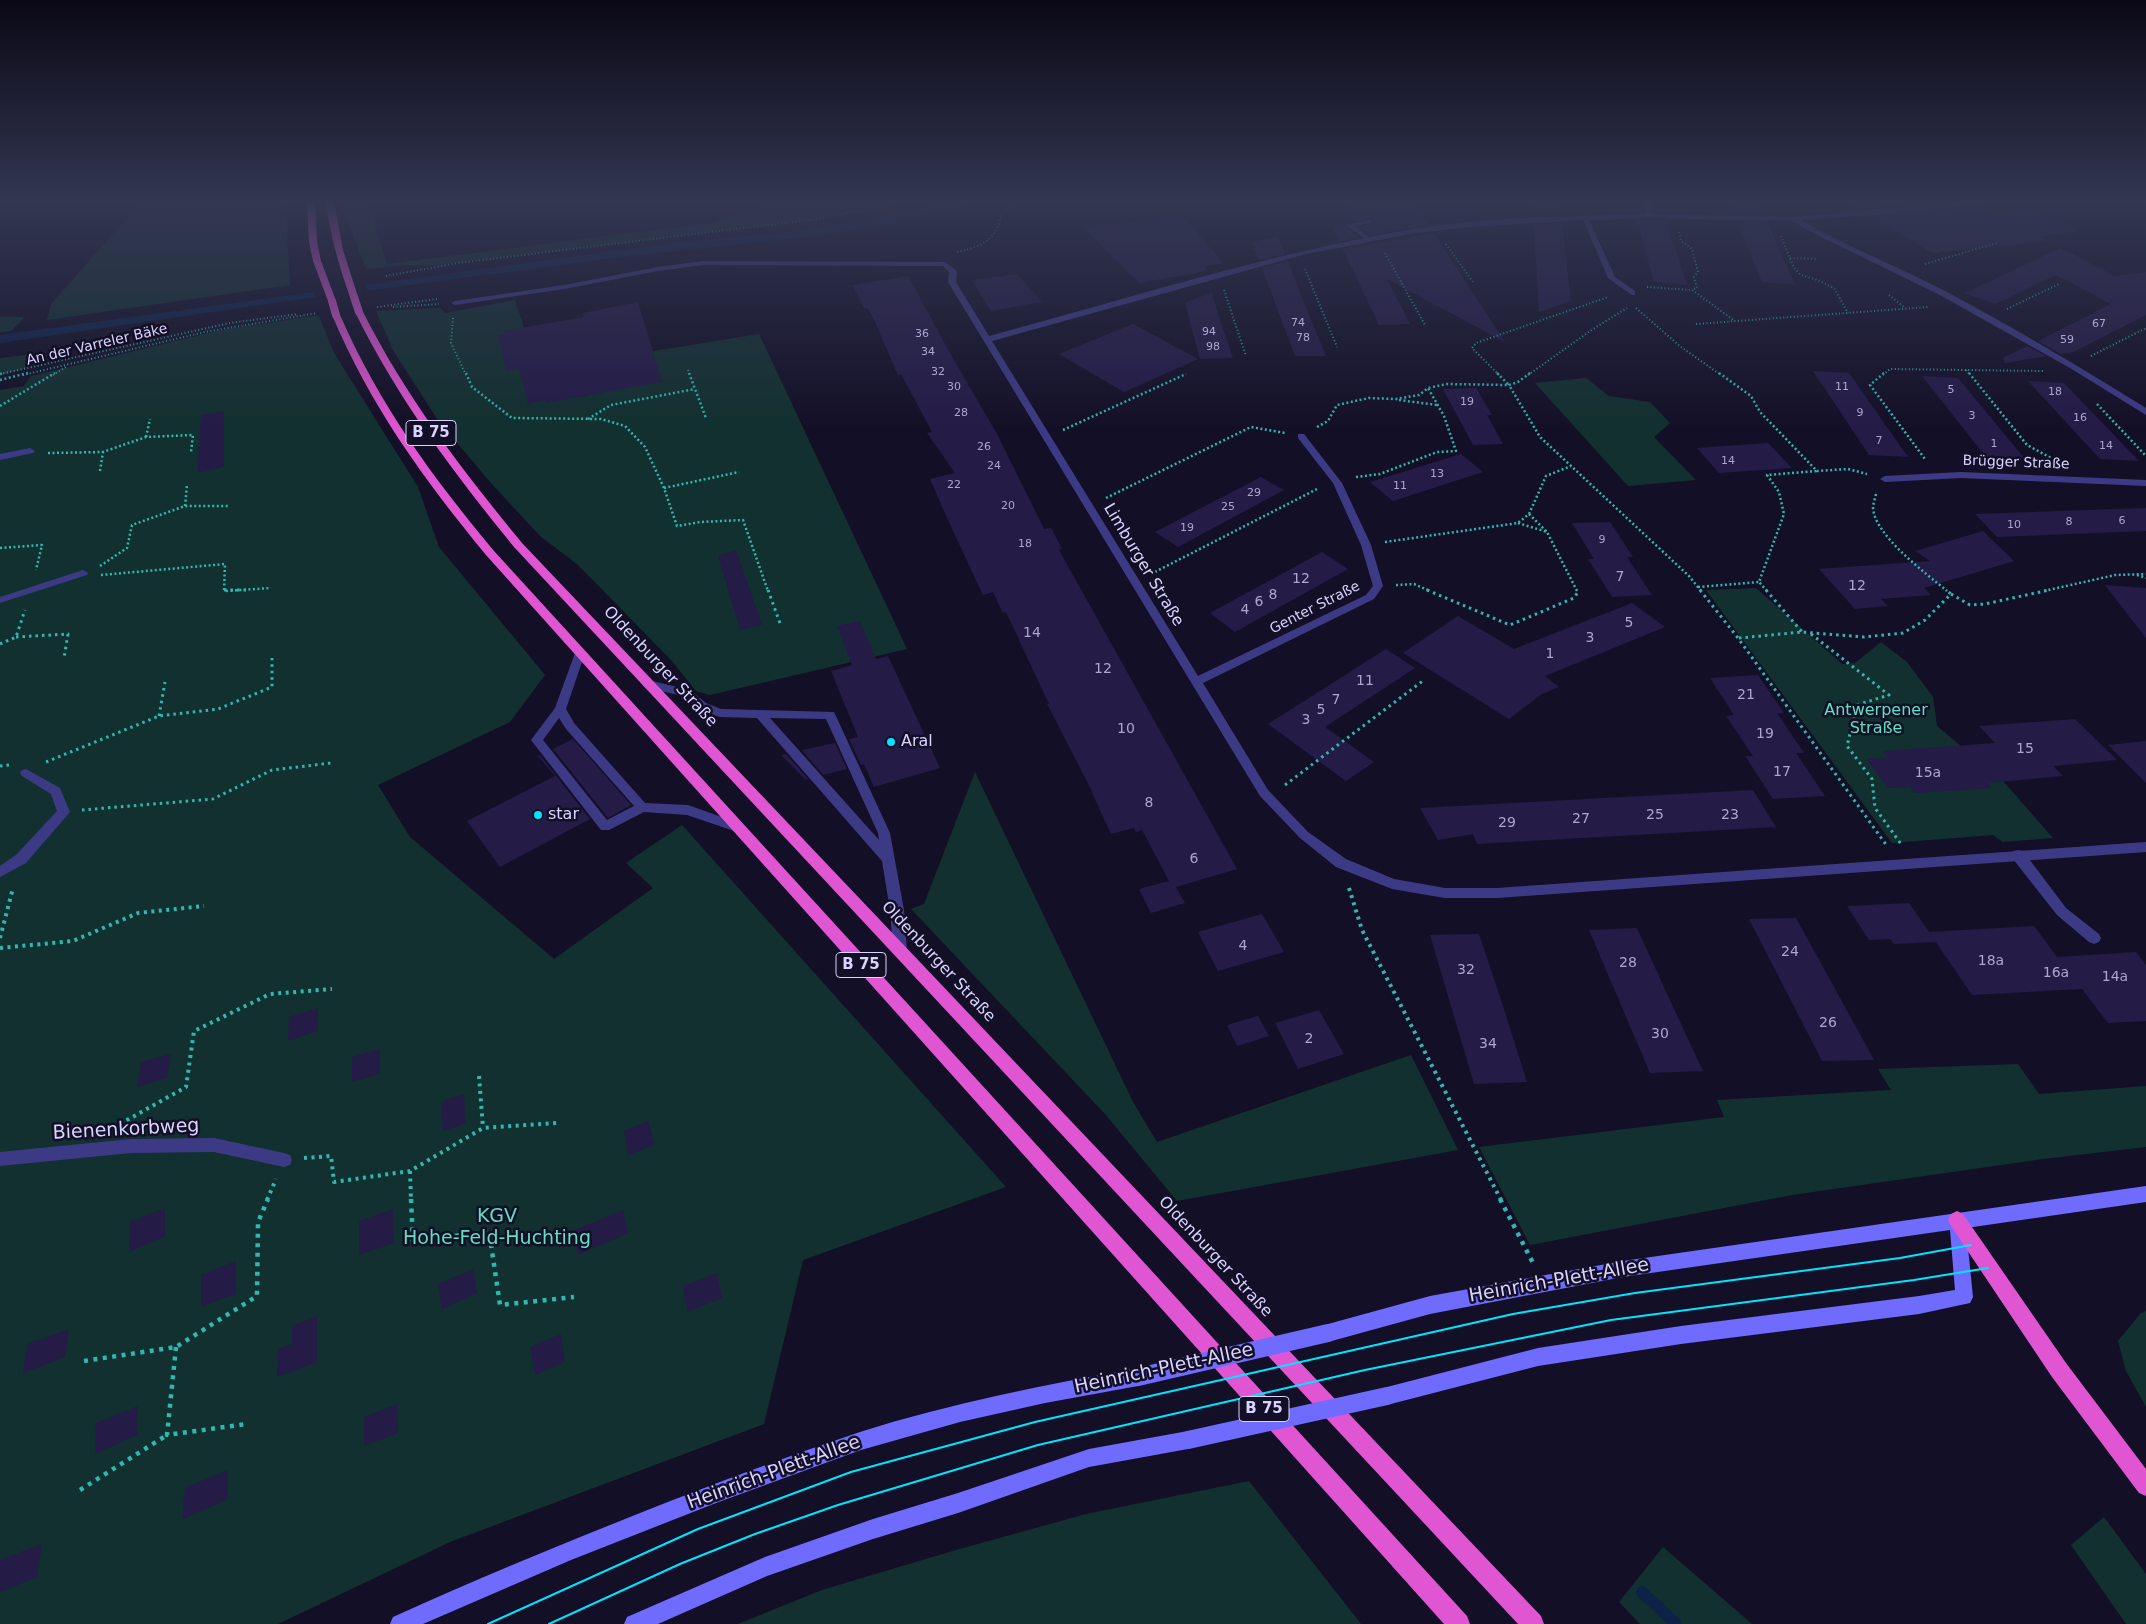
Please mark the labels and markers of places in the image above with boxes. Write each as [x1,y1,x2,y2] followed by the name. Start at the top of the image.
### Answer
[901,732,933,752] place label: Aral
[885,736,897,748] marker: Aral
[548,805,579,825] place label: star
[532,809,544,821] marker: star

